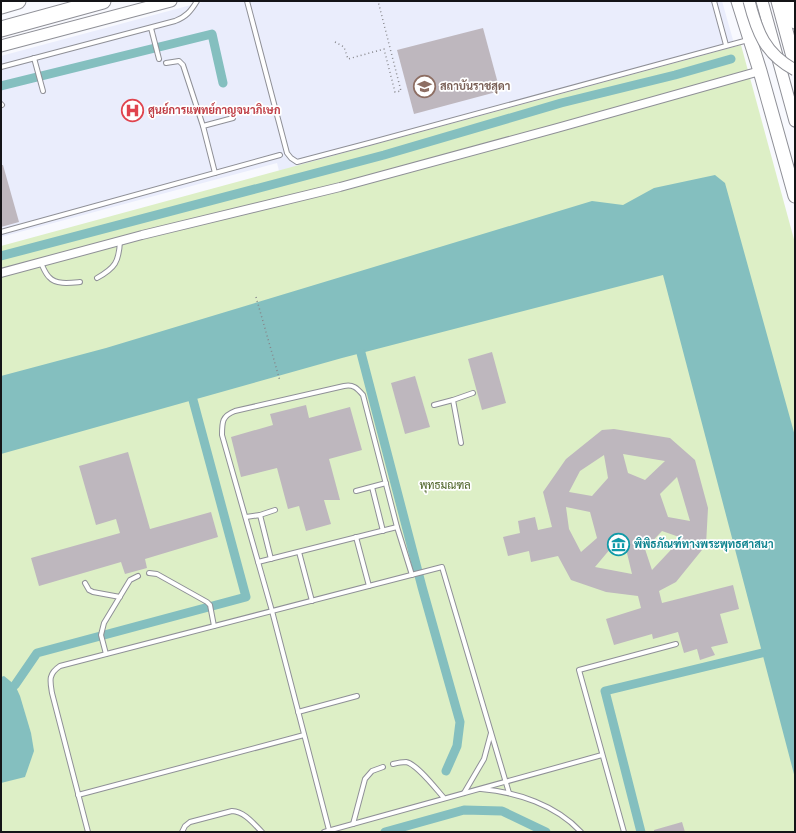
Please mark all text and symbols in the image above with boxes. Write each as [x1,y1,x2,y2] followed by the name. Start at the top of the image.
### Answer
[412,73,438,99] school or university icon: สถาบันราชสุดา
[440,78,510,94] place label: สถาบันราชสุดา
[119,97,145,123] hospital icon: ศูนย์การแพทย์กาญจนาภิเษก
[148,102,280,118] place label: ศูนย์การแพทย์กาญจนาภิเษก
[419,477,471,494] park label: พุทธมณฑล
[606,531,632,557] museum icon: พิพิธภัณฑ์ทางพระพุทธศาสนา
[634,536,774,552] place label: พิพิธภัณฑ์ทางพระพุทธศาสนา

